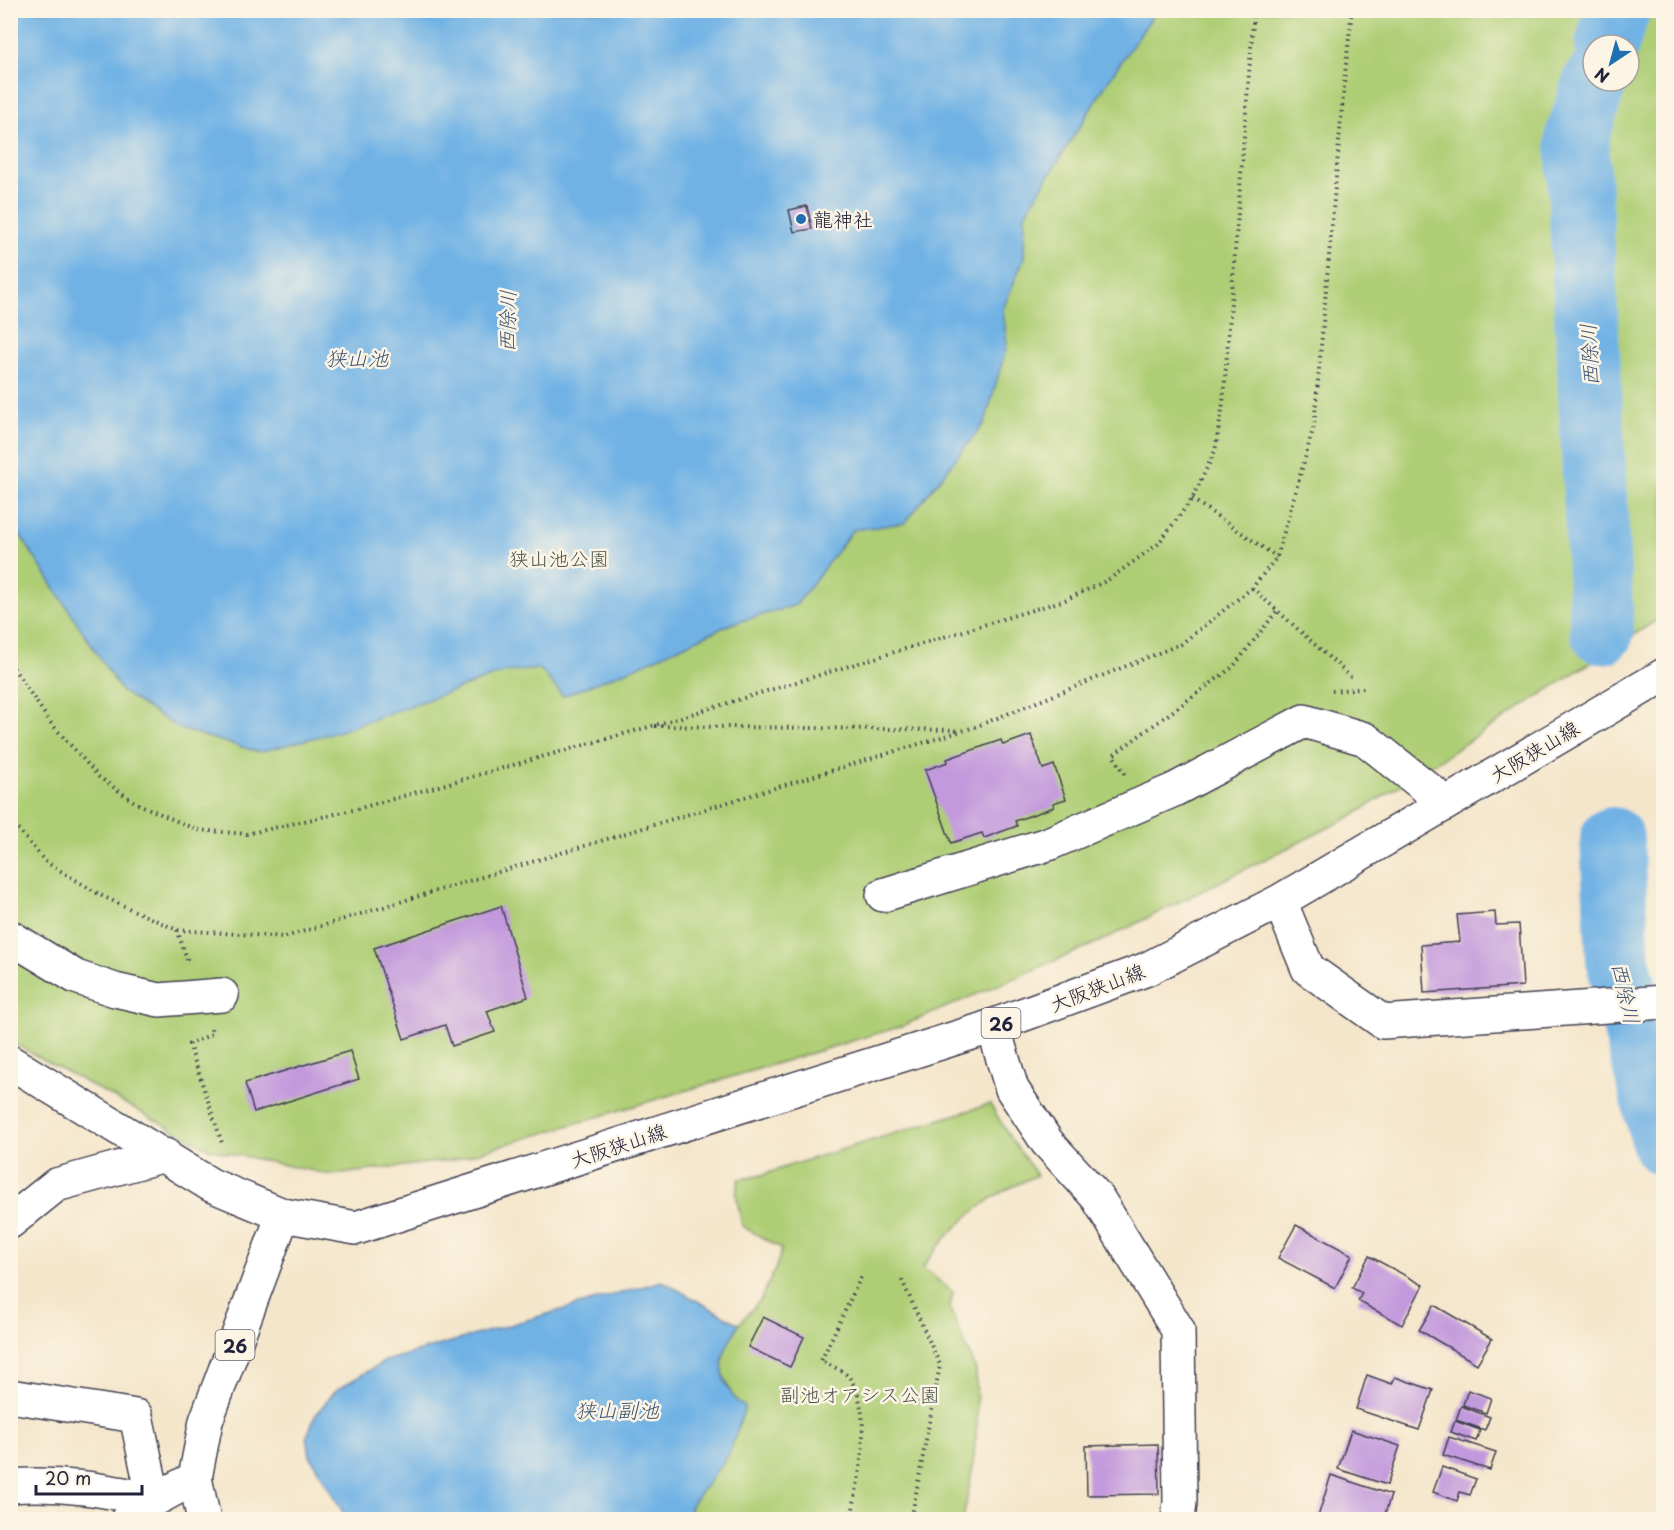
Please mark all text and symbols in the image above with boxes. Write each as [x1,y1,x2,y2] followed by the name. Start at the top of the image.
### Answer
[1581,33,1641,93] north arrow
[1589,63,1614,89] text: N
[813,204,873,234] place label: 龍神社
[794,212,808,226] marker: 龍神社
[489,289,523,353] water label: 西除川
[1570,323,1606,387] water label: 西除川
[326,341,389,373] water label: 狭山池
[509,543,609,573] park label: 狭山池公園
[1483,712,1585,790] street label: 大阪狭山線
[1045,955,1149,1019] street label: 大阪狭山線
[1604,959,1650,1027] water label: 西除川
[982,1008,1020,1038] road number: 26
[566,1115,670,1175] street label: 大阪狭山線
[216,1330,254,1360] road number: 26
[780,1379,940,1409] park label: 副池オアシス公園
[575,1393,660,1425] water label: 狭山副池
[36,1458,142,1496] scale bar
[45,1464,91,1491] text: 20 m

